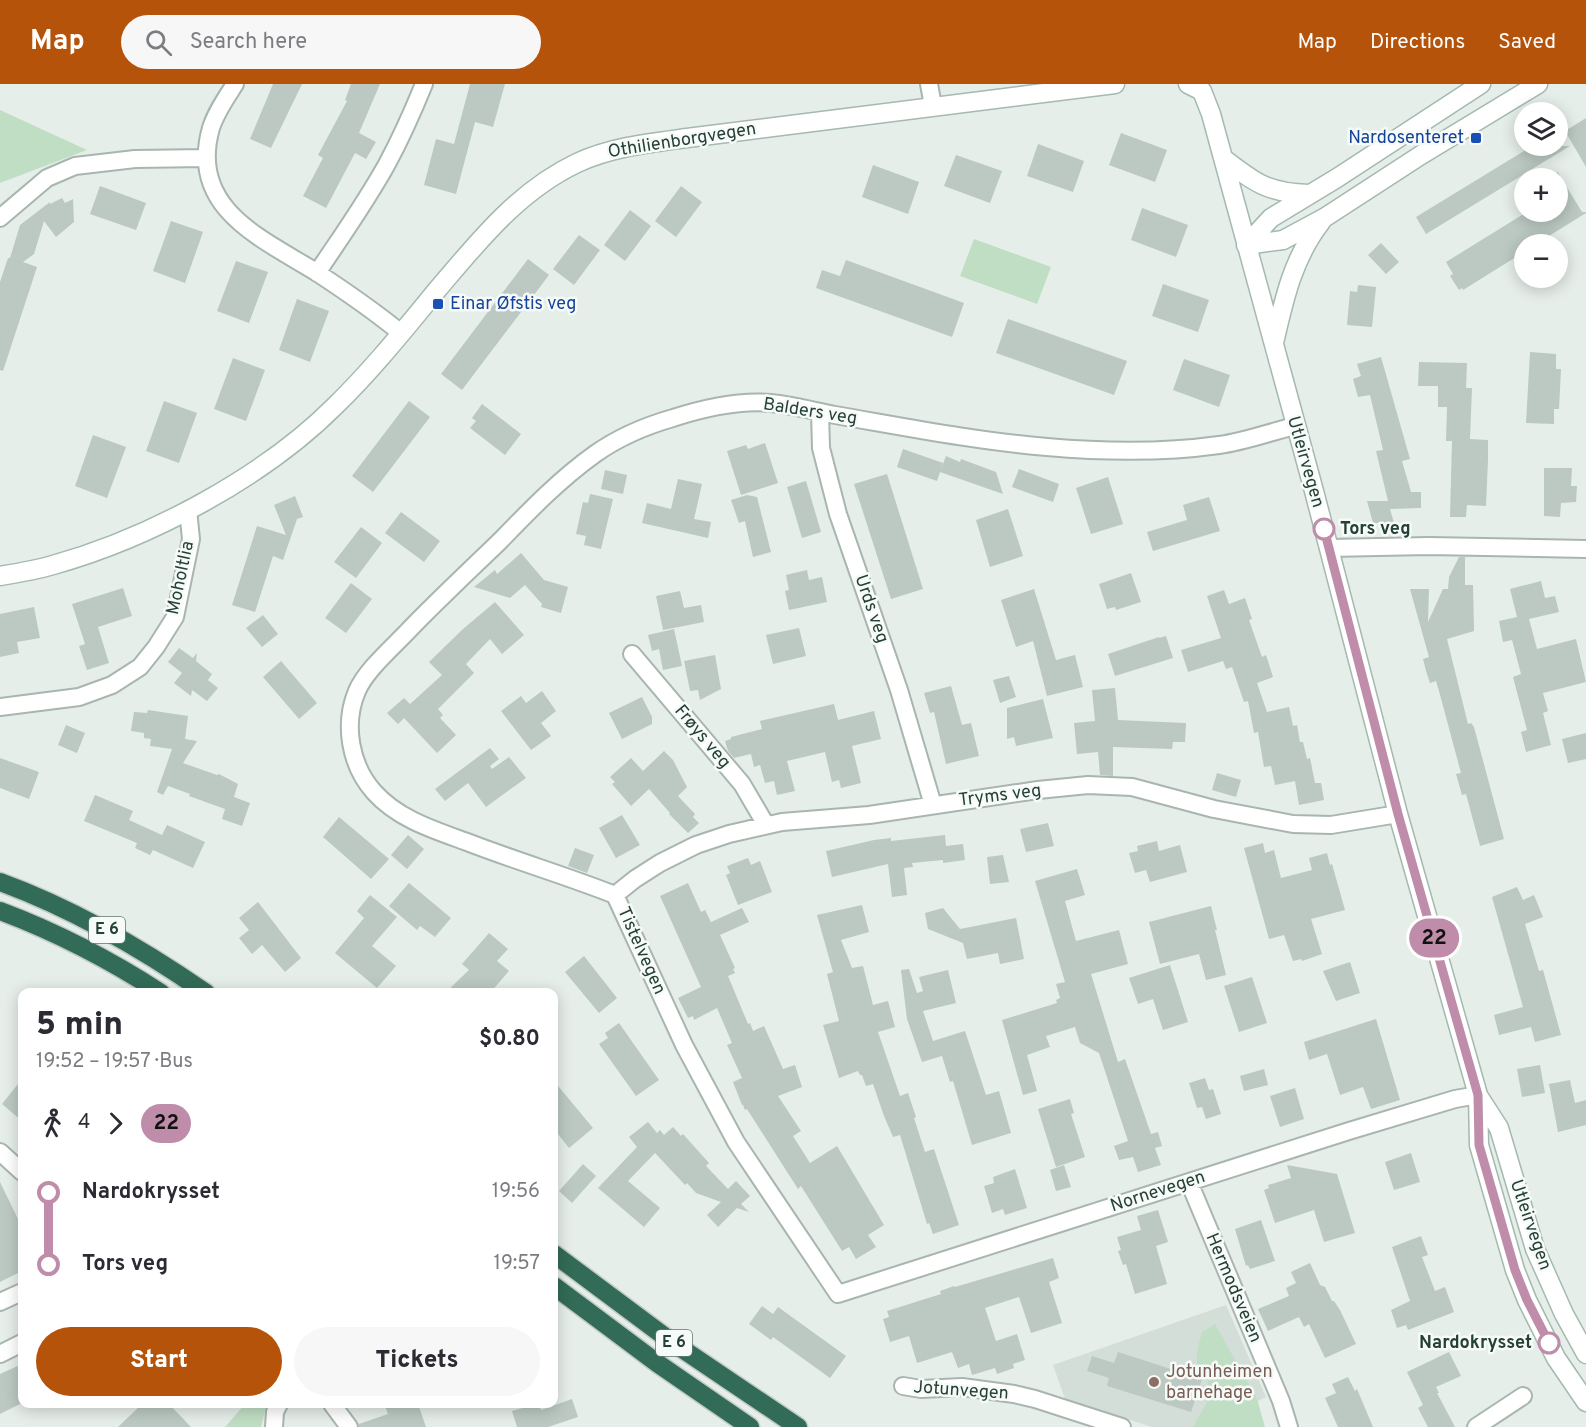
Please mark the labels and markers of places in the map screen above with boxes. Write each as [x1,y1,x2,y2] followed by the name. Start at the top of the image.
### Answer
[1348,127,1464,150] place label: Nardosenteret
[1469,131,1483,145] marker: Nardosenteret
[450,293,576,316] place label: Einar Øfstis veg
[431,297,445,311] marker: Einar Øfstis veg
[1313,518,1335,540] marker: Tors veg
[1340,518,1411,541] place label: Tors veg
[1419,1332,1532,1355] place label: Nardokrysset
[1538,1332,1560,1354] marker: Nardokrysset
[1166,1361,1273,1405] place label: Jotunheimen barnehage
[1147,1375,1161,1389] marker: Jotunheimen barnehage

